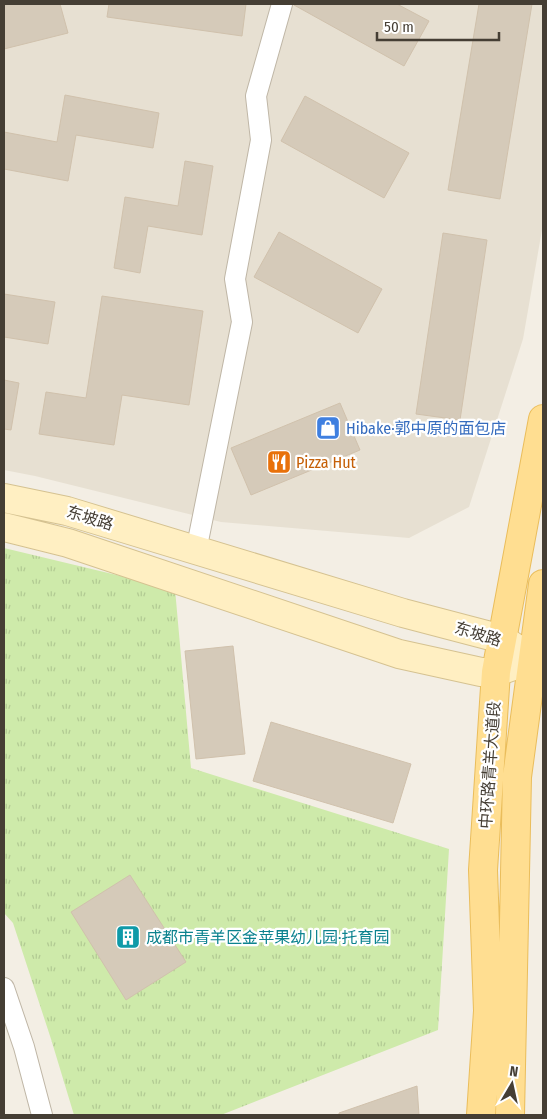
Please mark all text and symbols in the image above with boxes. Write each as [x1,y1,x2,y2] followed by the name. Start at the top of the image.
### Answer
[377,10,500,42] scale bar
[384,18,414,36] text: 50 m
[315,415,341,441] shop icon: Hibake·郭中原的面包店
[346,419,507,438] place label: Hibake·郭中原的面包店
[266,449,292,475] restaurant icon: Pizza Hut
[296,453,357,472] place label: Pizza Hut
[64,502,116,534] street label: 东坡路
[452,618,504,650] street label: 东坡路
[476,700,504,830] street label: 中环路青羊大道段
[115,924,141,950] building icon: 成都市青羊区金苹果幼儿园·托育园
[146,928,389,947] place label: 成都市青羊区金苹果幼儿园·托育园
[487,1059,537,1109] north arrow
[508,1063,519,1081] text: N

